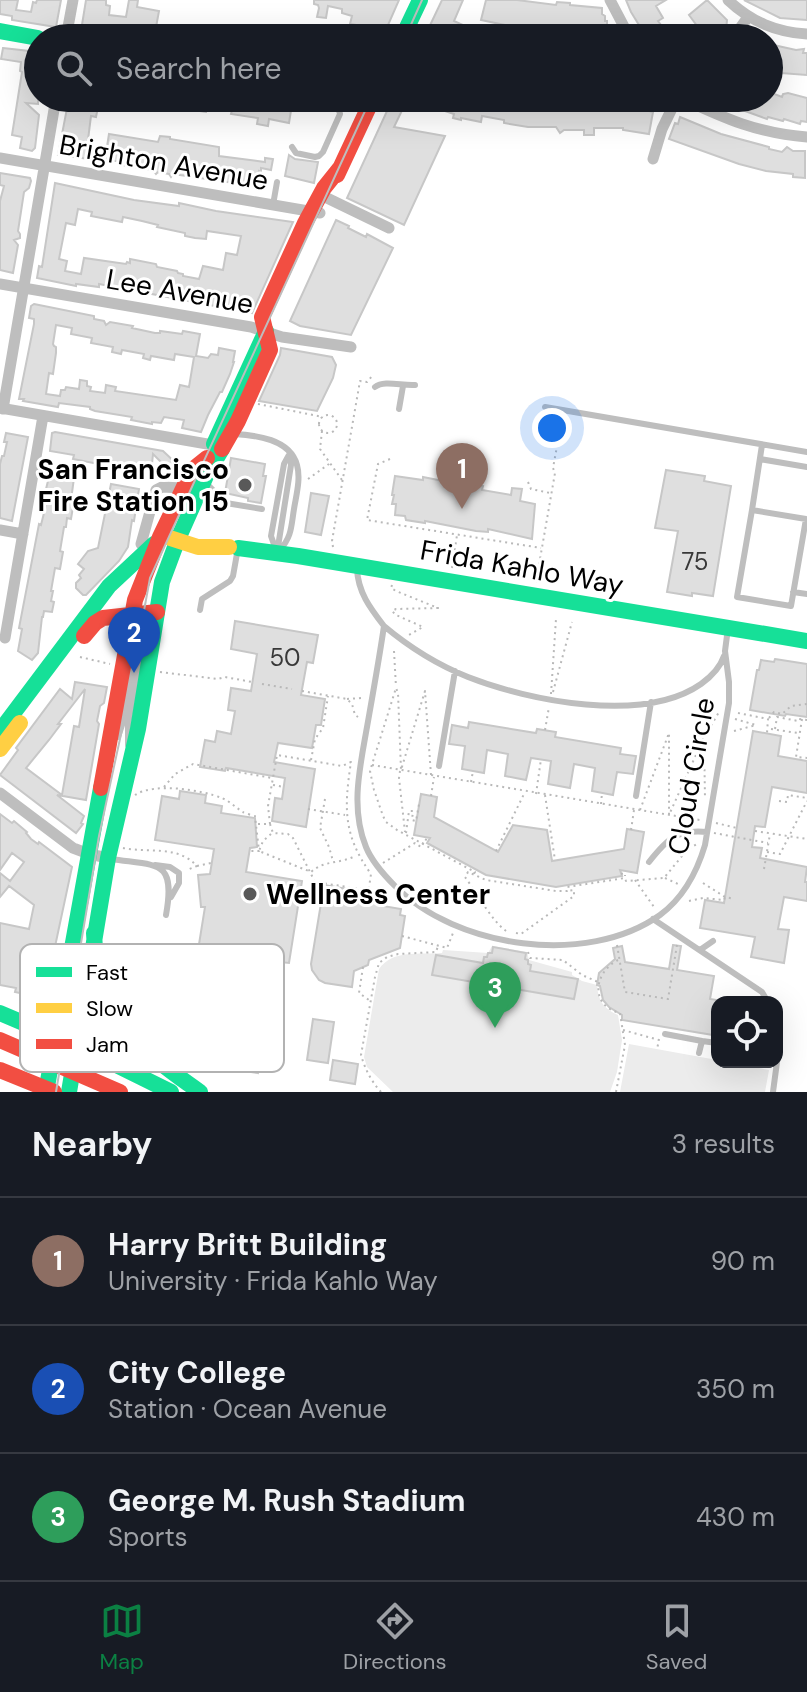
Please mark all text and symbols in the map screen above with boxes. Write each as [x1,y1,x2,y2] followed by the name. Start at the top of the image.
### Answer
[24,24,783,112] search box
[52,46,96,90] icon: search
[116,49,282,88] text: Search here
[57,126,271,199] street label: Brighton Avenue
[104,260,256,323] street label: Lee Avenue
[532,408,572,448] your location
[436,443,488,509] pin: 1
[37,451,229,520] place label: San Francisco Fire Station 15
[236,476,254,494] marker: San Francisco Fire Station 15
[417,531,626,604] street label: Frida Kahlo Way
[682,546,708,577] house number: 75
[108,607,160,673] pin: 2
[269,642,301,673] house number: 50
[659,695,723,857] street label: Cloud Circle
[266,876,490,913] place label: Wellness Center
[241,885,259,903] marker: Wellness Center
[20,944,284,1072] legend
[86,958,128,987] text: Fast
[469,962,521,1028] pin: 3
[86,994,133,1023] text: Slow
[711,996,783,1068] map controls
[711,996,783,1068] button: locate
[86,1030,129,1059] text: Jam
[32,1122,152,1167] text: Nearby
[672,1127,775,1161] text: 3 results
[108,1225,387,1264] text: Harry Britt Building
[53,1244,63,1278] text: 1
[711,1244,775,1278] text: 90 m
[108,1264,438,1298] text: University · Frida Kahlo Way
[108,1353,286,1392] text: City College
[50,1372,66,1406] text: 2
[696,1372,775,1406] text: 350 m
[108,1392,387,1426] text: Station · Ocean Avenue
[108,1481,465,1520] text: George M. Rush Stadium
[50,1500,66,1534] text: 3
[696,1500,775,1534] text: 430 m
[108,1520,188,1554] text: Sports
[100,1599,144,1676] tab: Map
[343,1599,447,1676] tab: Directions
[646,1599,707,1676] tab: Saved

